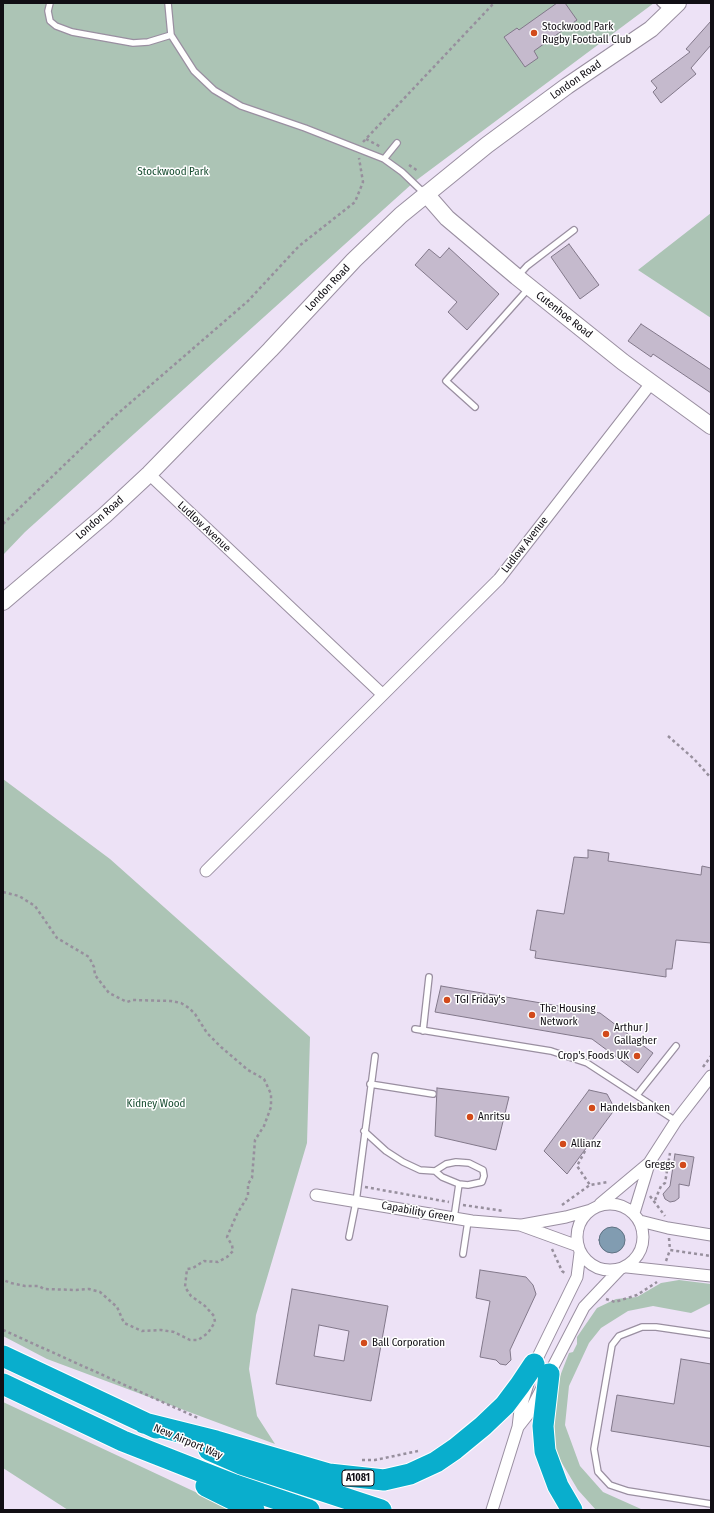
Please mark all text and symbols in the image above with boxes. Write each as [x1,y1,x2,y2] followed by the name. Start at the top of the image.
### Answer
[542,20,631,46] place label: Stockwood Park Rugby Football Club
[529,28,539,38] marker: Stockwood Park Rugby Football Club
[548,58,604,102] street label: London Road
[137,165,209,179] park label: Stockwood Park
[303,262,353,314] street label: London Road
[533,289,595,341] street label: Cutenhoe Road
[73,494,127,542] street label: London Road
[175,499,233,555] street label: Ludlow Avenue
[499,514,551,576] street label: Ludlow Avenue
[455,993,505,1007] place label: TGI Friday's
[442,995,452,1005] marker: TGI Friday's
[540,1002,596,1028] place label: The Housing Network
[527,1010,537,1020] marker: The Housing Network
[614,1021,657,1047] place label: Arthur J Gallagher
[601,1029,611,1039] marker: Arthur J Gallagher
[558,1049,629,1063] place label: Crop's Foods UK
[632,1051,642,1061] marker: Crop's Foods UK
[127,1097,185,1111] park label: Kidney Wood
[600,1101,670,1115] place label: Handelsbanken
[587,1103,597,1113] marker: Handelsbanken
[478,1110,510,1124] place label: Anritsu
[465,1112,475,1122] marker: Anritsu
[571,1137,601,1151] place label: Allianz
[558,1139,568,1149] marker: Allianz
[645,1158,675,1172] place label: Greggs
[678,1160,688,1170] marker: Greggs
[380,1199,456,1225] street label: Capability Green
[372,1336,445,1350] place label: Ball Corporation
[359,1338,369,1348] marker: Ball Corporation
[151,1421,225,1463] street label: New Airport Way
[342,1470,374,1486] road number: A1081

